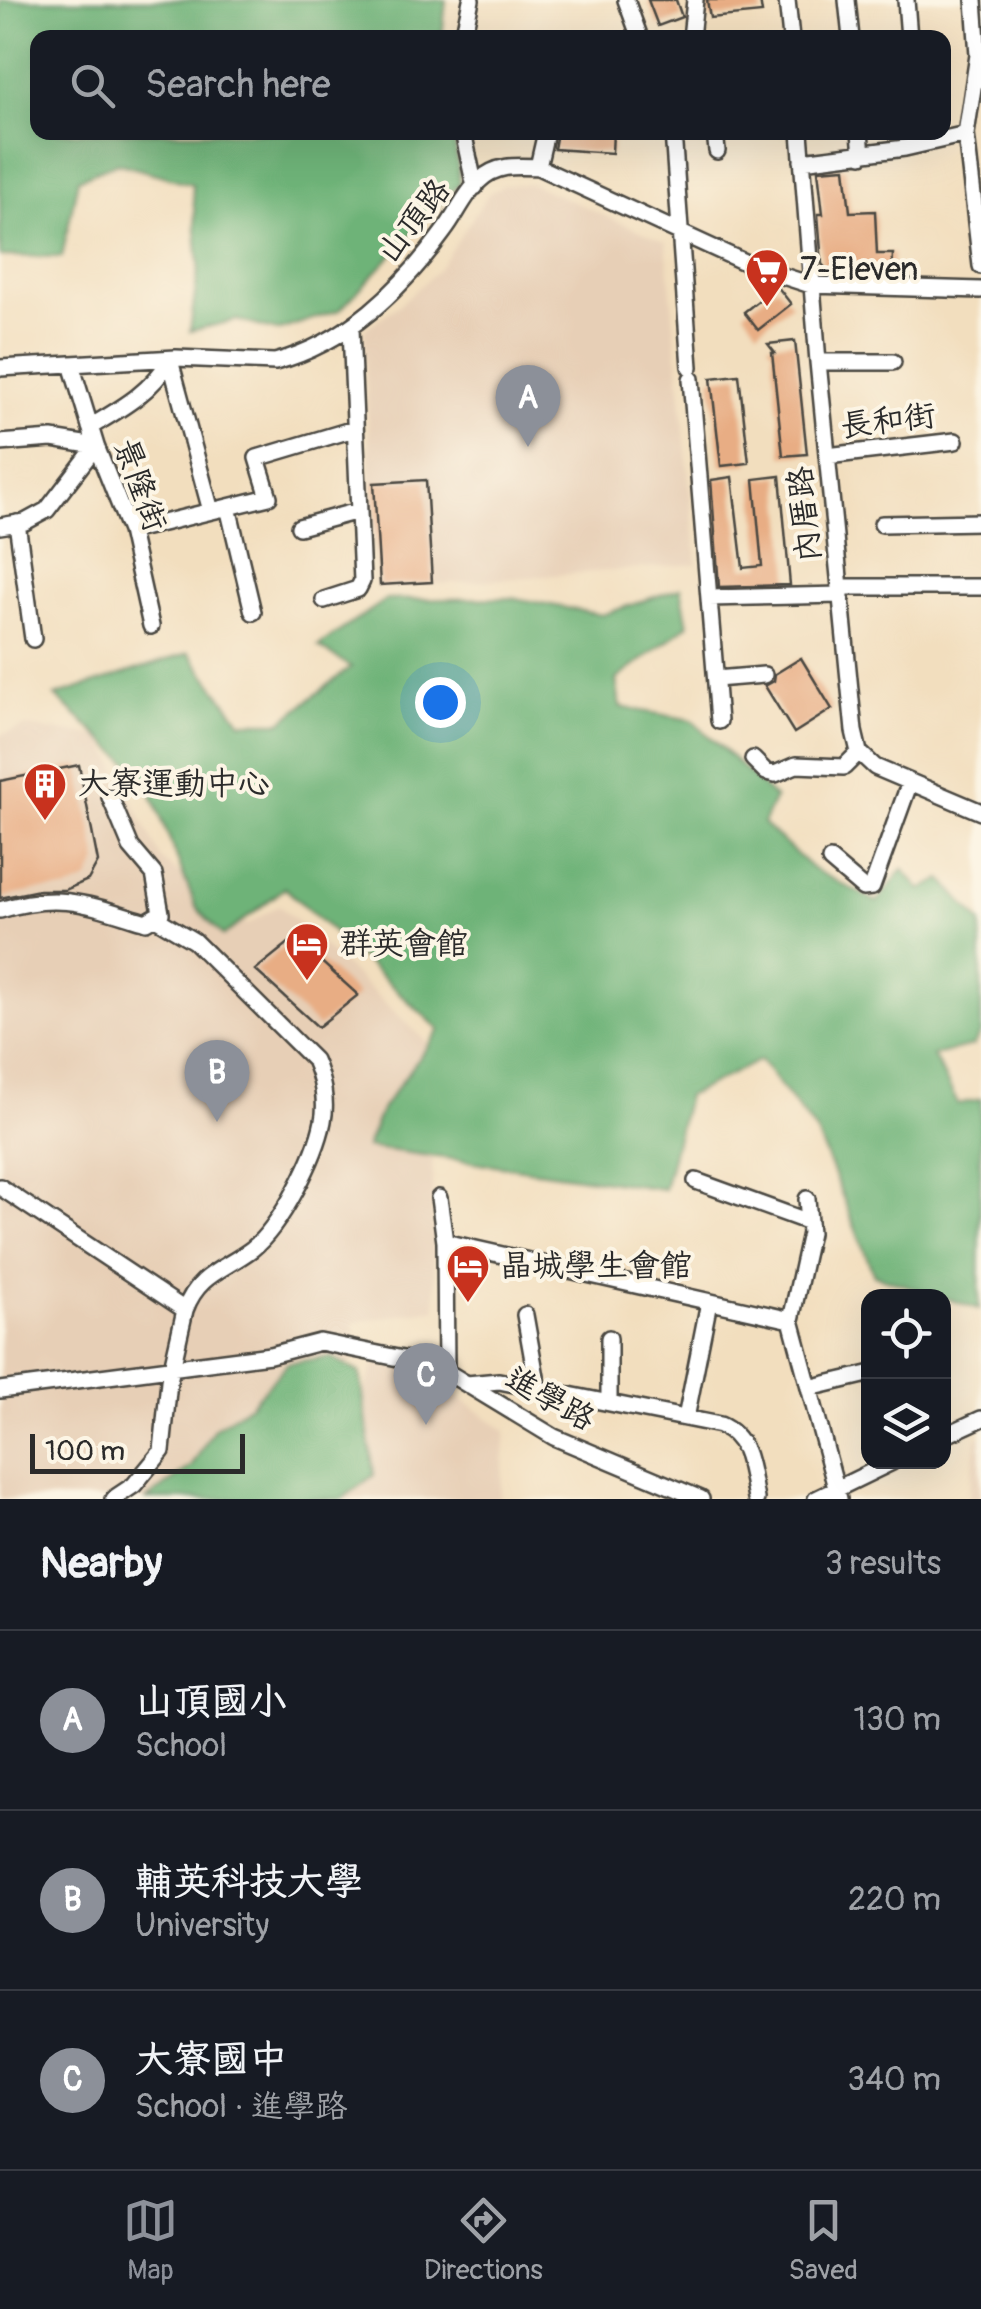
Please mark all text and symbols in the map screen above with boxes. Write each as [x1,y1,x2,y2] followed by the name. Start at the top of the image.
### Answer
[30,30,951,140] search box
[65,58,120,113] icon: search
[145,61,331,109] text: Search here
[369,171,459,271] street label: 山頂路
[744,247,790,308] supermarket icon: 7-Eleven
[800,250,918,290] place label: 7-Eleven
[496,364,560,447] pin: A
[838,395,938,447] street label: 長和街
[105,433,175,537] street label: 景隆街
[780,464,830,564] street label: 內厝路
[415,677,466,728] your location
[22,761,68,822] building icon: 大寮運動中心
[78,764,270,804] place label: 大寮運動中心
[284,921,330,982] hotel icon: 群英會館
[340,924,468,964] place label: 群英會館
[184,1040,250,1122] pin: B
[445,1243,491,1304] hotel icon: 晶城學生會館
[500,1246,692,1286] place label: 晶城學生會館
[861,1289,951,1469] map controls
[861,1289,951,1379] button: locate
[394,1342,458,1425] pin: C
[498,1358,602,1440] street label: 進學路
[861,1379,951,1469] button: layers
[30,1429,245,1474] scale bar
[45,1434,125,1469] text: 100 m
[40,1538,162,1590] text: Nearby
[825,1544,941,1584] text: 3 results
[135,1678,287,1726] text: 山頂國小
[62,1700,83,1740] text: A
[853,1700,941,1740] text: 130 m
[135,1726,227,1766] text: School
[135,1858,363,1906] text: 輔英科技大學
[63,1880,82,1920] text: B
[848,1880,941,1920] text: 220 m
[135,1906,269,1946] text: University
[135,2036,287,2084] text: 大寮國中
[63,2060,82,2100] text: C
[847,2060,941,2100] text: 340 m
[135,2087,347,2127] text: School · 進學路
[123,2193,178,2288] tab: Map
[424,2193,543,2288] tab: Directions
[789,2193,858,2288] tab: Saved

